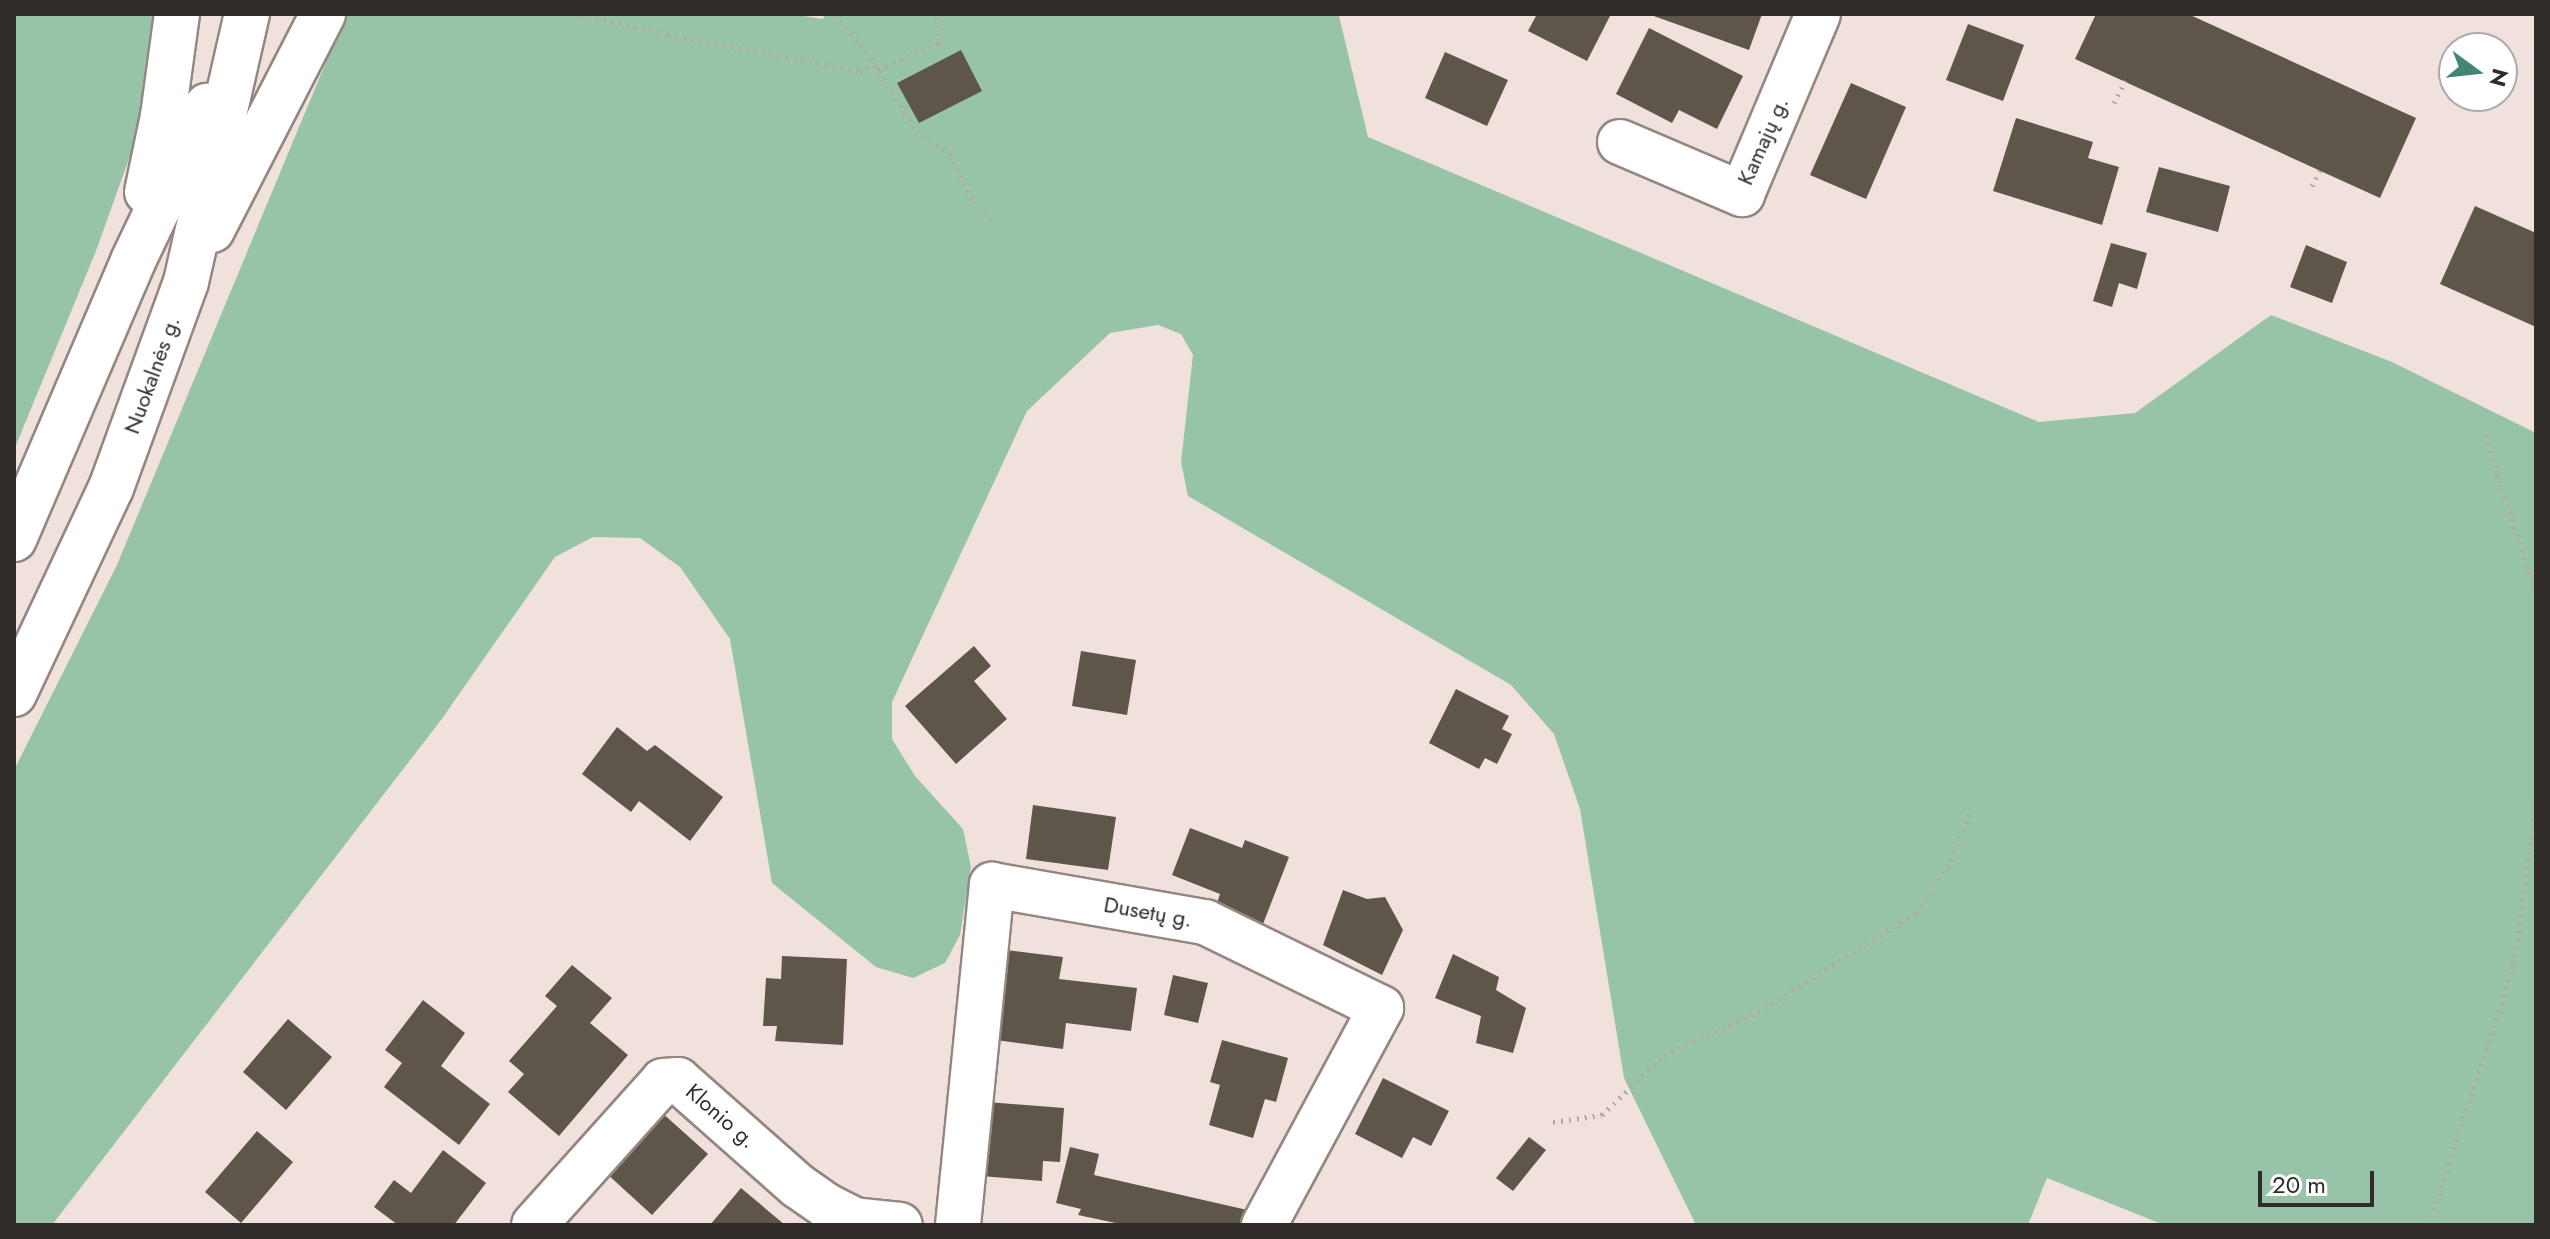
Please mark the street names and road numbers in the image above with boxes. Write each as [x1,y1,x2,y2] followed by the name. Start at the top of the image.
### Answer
[1732,93,1794,189] street label: Kamajų g.
[118,312,186,438] street label: Nuokalnės g.
[1102,891,1194,933] street label: Dusetų g.
[680,1078,762,1154] street label: Klonio g.

